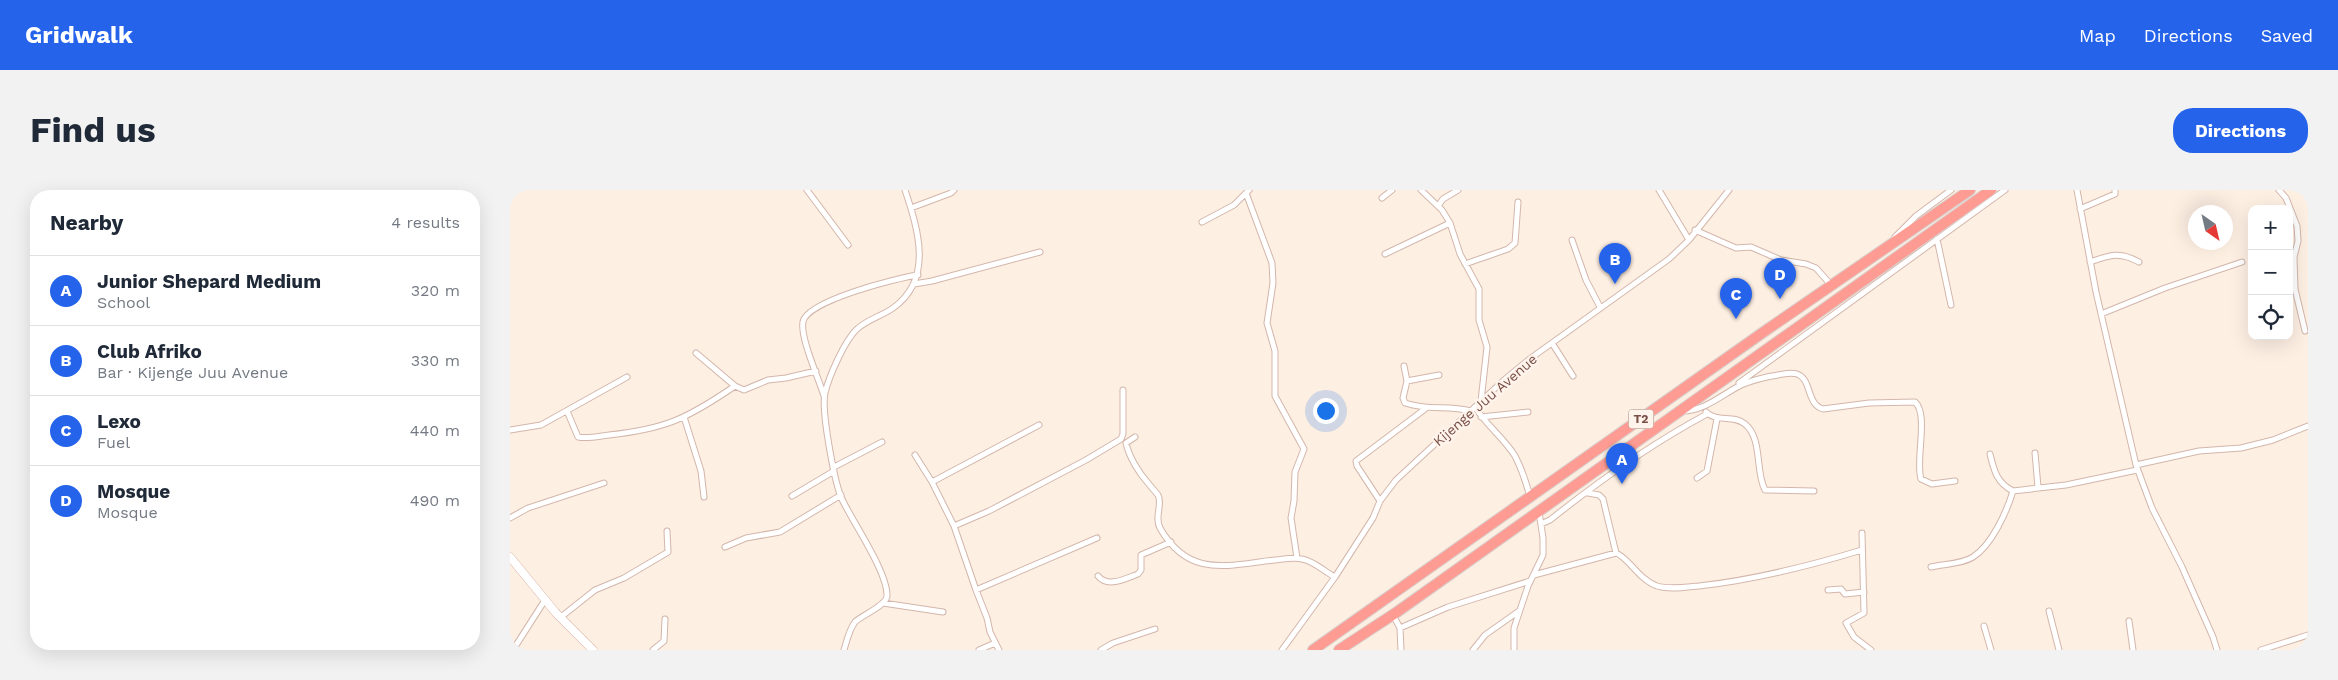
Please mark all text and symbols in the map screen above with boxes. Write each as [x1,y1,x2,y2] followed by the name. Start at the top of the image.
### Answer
[25,21,133,49] text: Gridwalk
[2079,25,2116,46] text: Map
[2144,25,2233,46] text: Directions
[2261,25,2313,46] text: Saved
[2173,108,2308,153] button: Directions
[30,109,156,151] text: Find us
[2188,205,2233,250] north arrow
[2248,205,2293,340] map controls
[2248,205,2293,250] button: +
[50,210,123,235] text: Nearby
[391,213,460,232] text: 4 results
[1599,243,1631,284] pin: B
[2248,250,2293,295] button: −
[1764,258,1796,299] pin: D
[97,270,321,293] text: Junior Shepard Medium
[1720,278,1752,319] pin: C
[61,281,71,300] text: A
[411,281,460,300] text: 320 m
[97,293,150,312] text: School
[2248,295,2293,340] button: locate
[97,340,202,363] text: Club Afriko
[61,351,71,370] text: B
[411,351,460,370] text: 330 m
[1430,351,1540,449] street label: Kijenge Juu Avenue
[97,363,288,382] text: Bar · Kijenge Juu Avenue
[1313,398,1339,424] your location
[97,410,141,433] text: Lexo
[1628,410,1654,428] road number: T2
[61,421,71,440] text: C
[410,421,460,440] text: 440 m
[97,433,130,452] text: Fuel
[1606,443,1638,484] pin: A
[97,480,170,503] text: Mosque
[60,491,72,510] text: D
[410,491,460,510] text: 490 m
[97,503,158,522] text: Mosque

